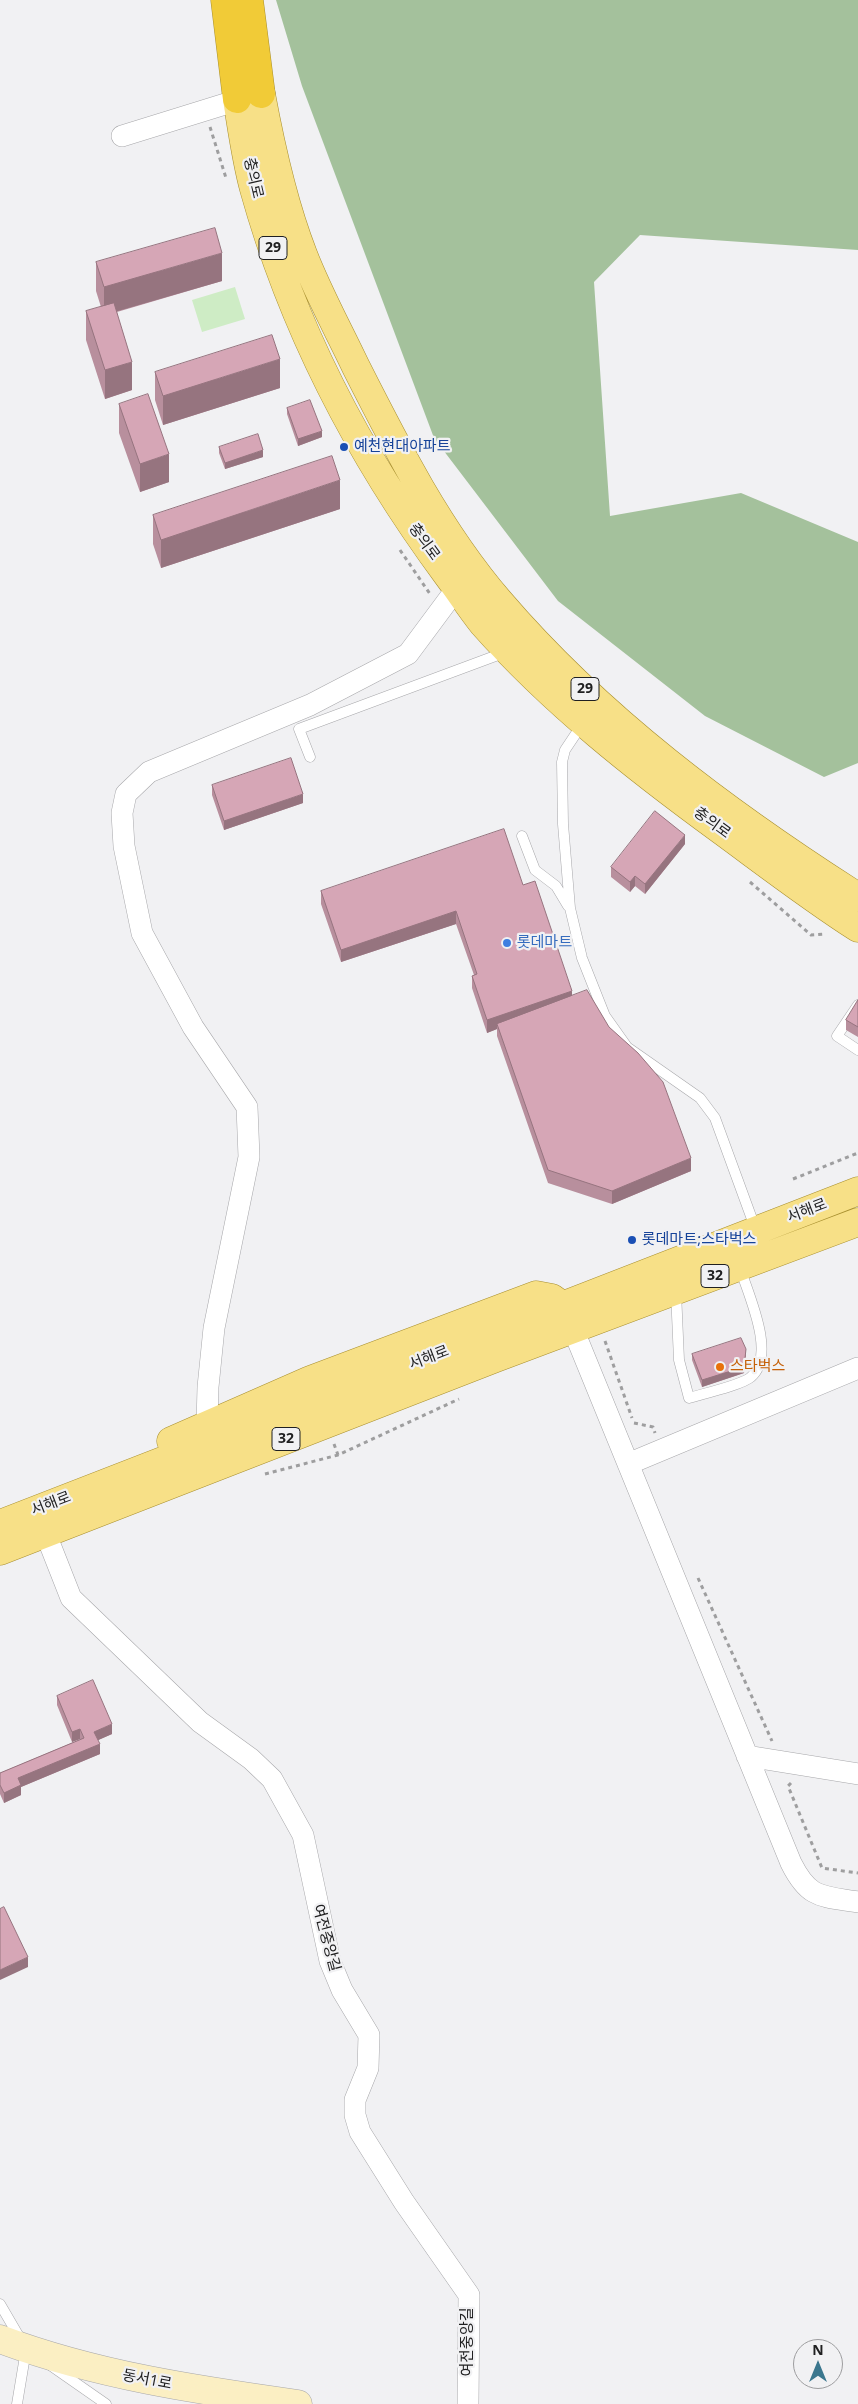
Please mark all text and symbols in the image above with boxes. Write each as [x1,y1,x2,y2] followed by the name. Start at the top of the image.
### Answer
[240,156,266,200] street label: 충의로
[259,237,287,260] road number: 29
[354,438,451,456] place label: 예천현대아파트
[338,441,350,453] marker: 예천현대아파트
[405,520,443,564] street label: 충의로
[571,678,599,701] road number: 29
[690,804,734,842] street label: 충의로
[517,934,572,952] place label: 롯데마트
[501,937,513,949] marker: 롯데마트
[784,1195,830,1227] street label: 서해로
[642,1231,756,1249] place label: 롯데마트;스타벅스
[626,1234,638,1246] marker: 롯데마트;스타벅스
[701,1264,729,1288] road number: 32
[406,1342,452,1374] street label: 서해로
[730,1358,785,1376] place label: 스타벅스
[714,1361,726,1373] marker: 스타벅스
[272,1428,300,1450] road number: 32
[28,1488,74,1520] street label: 서해로
[308,1902,344,1974] street label: 여전중앙길
[459,2308,477,2376] street label: 여전중앙길
[793,2339,843,2389] north arrow
[812,2340,824,2359] text: N
[121,2366,173,2394] street label: 동서1로

